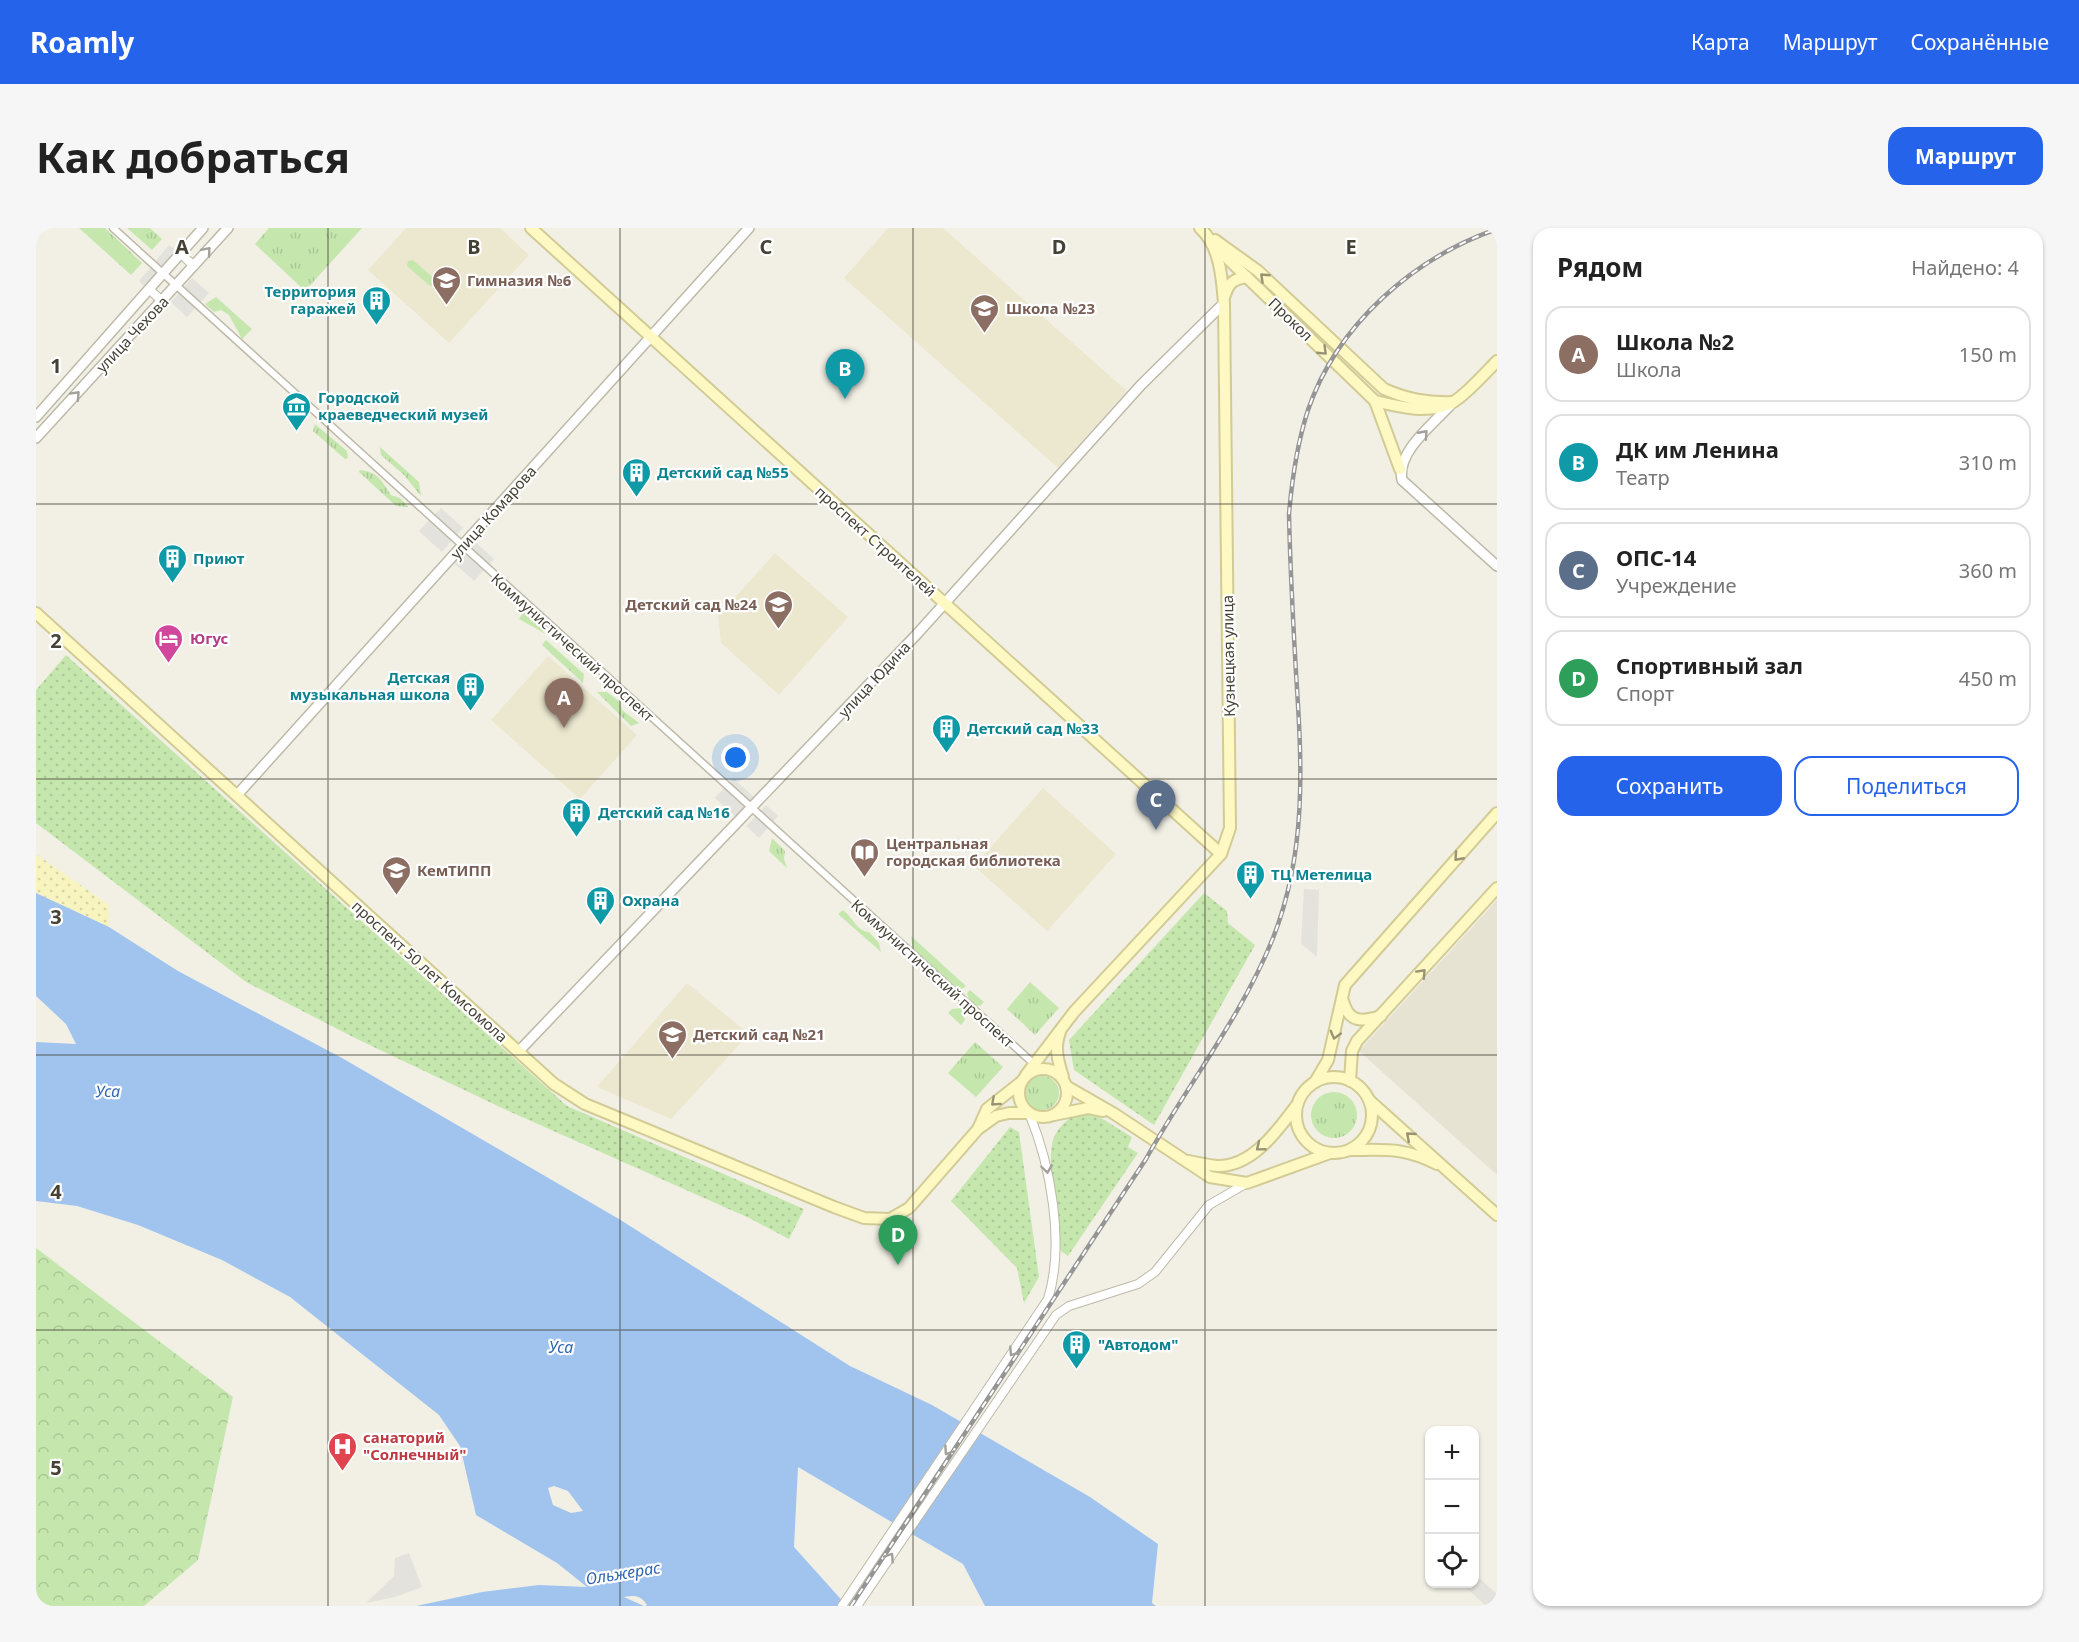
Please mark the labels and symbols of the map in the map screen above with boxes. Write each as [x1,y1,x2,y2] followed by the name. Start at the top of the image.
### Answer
[175,233,189,260] text: A
[467,233,481,260] text: B
[760,233,773,260] text: C
[1052,233,1066,260] text: D
[1345,233,1357,260] text: E
[200,247,211,258] one-way arrow
[430,264,462,306] school or university icon: Гимназия №6
[467,270,572,290] place label: Гимназия №6
[1261,273,1271,284] one-way arrow
[265,281,356,318] place label: Территория гаражей
[361,284,393,326] building icon: Территория гаражей
[91,292,173,376] street label: улица Чехова
[969,292,1001,334] school or university icon: Школа №23
[1264,293,1318,345] street label: Прокол
[1006,298,1095,318] place label: Школа №23
[1316,343,1327,354] one-way arrow
[826,350,864,399] pin: B
[50,352,62,379] text: 1
[318,387,488,424] place label: Городской краеведческий музей
[281,390,313,432] museum icon: Городской краеведческий музей
[69,392,80,402] one-way arrow
[1417,431,1428,441] one-way arrow
[620,456,652,498] building icon: Детский сад №55
[446,461,540,563] street label: улица Комарова
[657,462,789,482] place label: Детский сад №55
[811,481,941,601] street label: проспект Строителей
[156,542,188,584] building icon: Приют
[193,548,245,568] place label: Приют
[487,568,659,726] street label: Коммунистический проспект
[762,588,794,630] school or university icon: Детский сад №24
[625,594,757,614] place label: Детский сад №24
[1217,595,1239,717] street label: Кузнецкая улица
[153,622,185,664] hotel icon: Югус
[50,627,62,654] text: 2
[190,628,228,648] place label: Югус
[834,637,914,721] street label: улица Юдина
[290,667,450,704] place label: Детская музыкальная школа
[455,670,487,712] building icon: Детская музыкальная школа
[544,678,584,728] pin: A
[930,712,962,754] building icon: Детский сад №33
[967,718,1099,738] place label: Детский сад №33
[721,743,750,772] your location
[1136,780,1176,830] pin: C
[561,796,593,838] building icon: Детский сад №16
[598,802,730,822] place label: Детский сад №16
[886,833,1061,870] place label: Центральная городская библиотека
[849,836,881,878] library icon: Центральная городская библиотека
[1454,850,1465,861] one-way arrow
[380,854,412,896] school or university icon: КемТИПП
[1234,858,1266,900] building icon: ТЦ Метелица
[417,860,491,880] place label: КемТИПП
[1271,864,1372,884] place label: ТЦ Метелица
[585,884,617,926] building icon: Охрана
[622,890,679,910] place label: Охрана
[847,894,1019,1052] street label: Коммунистический проспект
[348,896,512,1046] street label: проспект 50 лет Комсомола
[50,903,62,930] text: 3
[1414,970,1425,981] one-way arrow
[656,1018,688,1060] school or university icon: Детский сад №21
[693,1024,825,1044] place label: Детский сад №21
[1330,1030,1342,1040] one-way arrow
[95,1080,121,1102] water label: Уса
[991,1095,1001,1106] one-way arrow
[1406,1132,1417,1143] one-way arrow
[1255,1139,1266,1150] one-way arrow
[1040,1164,1052,1174] one-way arrow
[50,1178,62,1205] text: 4
[878,1216,918,1265] pin: D
[1061,1328,1093,1370] building icon: "Автодом"
[1098,1334,1179,1354] place label: "Автодом"
[549,1336,573,1358] water label: Уса
[1009,1345,1020,1356] one-way arrow
[363,1427,466,1464] place label: санаторий "Солнечный"
[326,1430,358,1472] hospital icon: санаторий "Солнечный"
[943,1445,955,1455] one-way arrow
[50,1454,62,1481] text: 5
[883,1553,894,1564] one-way arrow
[584,1556,663,1590] water label: Ольжерас

